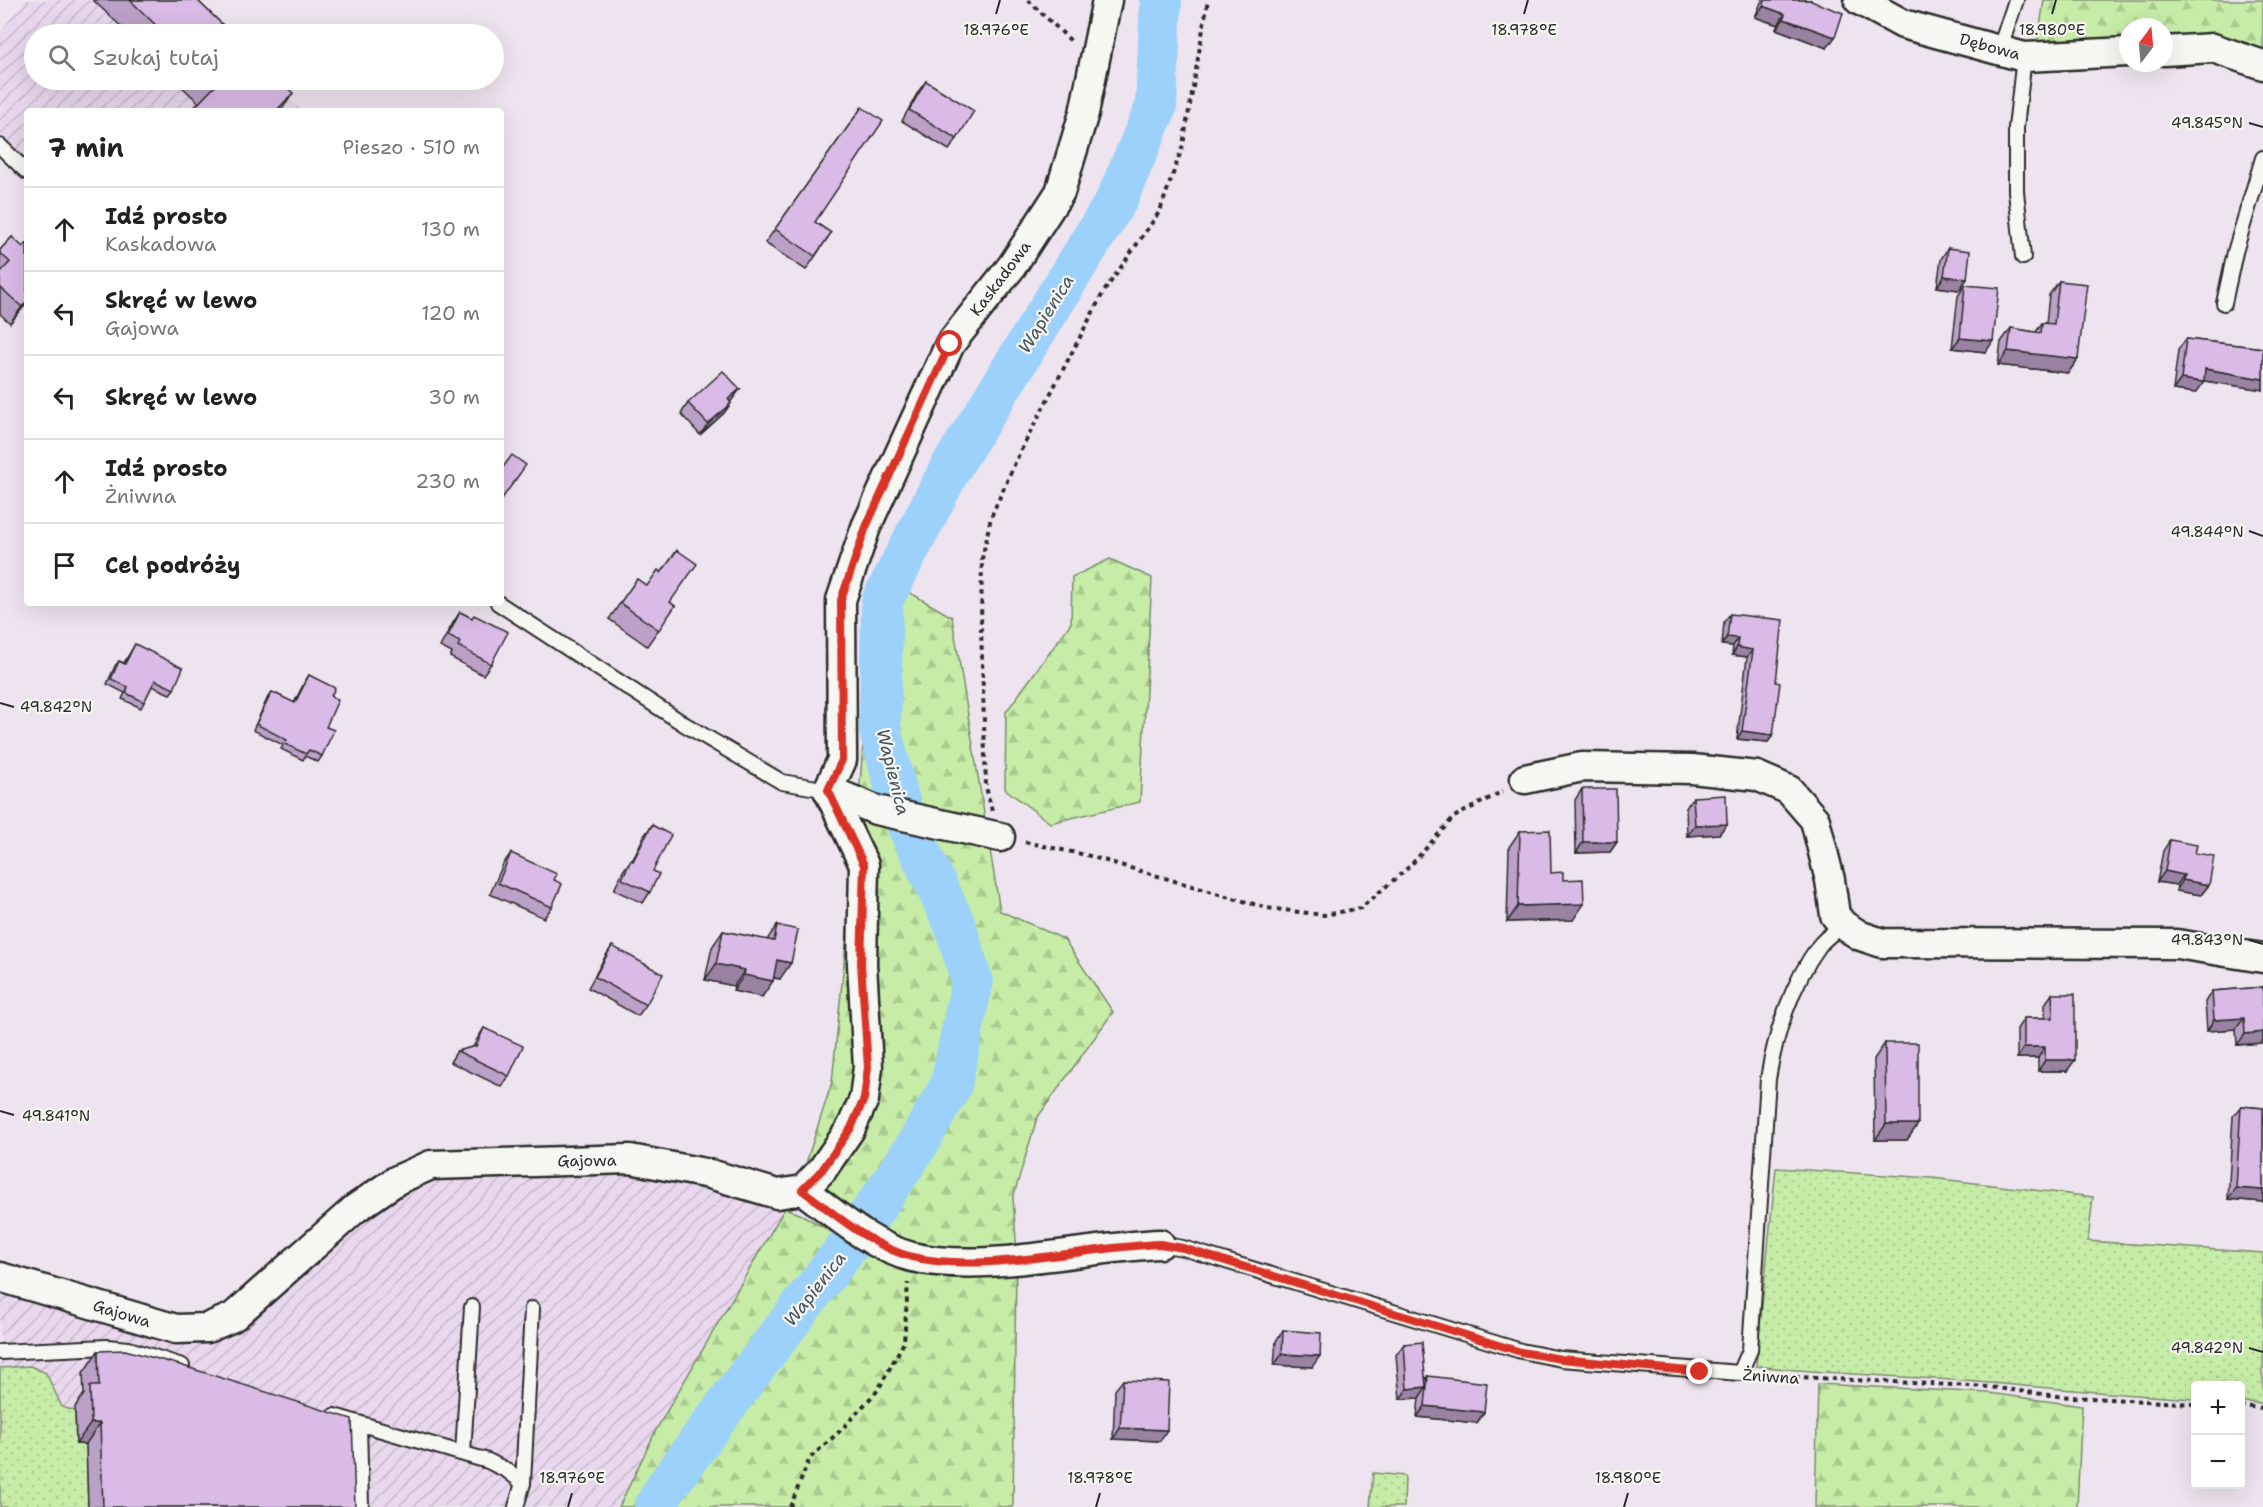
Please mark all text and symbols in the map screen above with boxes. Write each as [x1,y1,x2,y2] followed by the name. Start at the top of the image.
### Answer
[2119,18,2173,72] north arrow
[963,20,1029,40] text: 18.976°E
[1491,20,1557,40] text: 18.978°E
[2019,20,2085,40] text: 18.980°E
[24,24,504,90] search box
[1957,28,2022,65] street label: Dębowa
[45,41,78,74] icon: search
[93,43,219,72] text: Szukaj tutaj
[2171,113,2243,133] text: 49.845°N
[48,130,124,165] text: 7 min
[343,134,480,160] text: Pieszo · 510 m
[105,202,228,231] text: Idź prosto
[48,213,81,246] icon: ahead
[421,216,480,242] text: 130 m
[105,231,216,257] text: Kaskadowa
[965,236,1036,320] street label: Kaskadowa
[1012,270,1080,358] water label: Wapienica
[105,286,257,315] text: Skręć w lewo
[48,297,81,330] icon: left
[421,300,480,326] text: 120 m
[105,315,179,341] text: Gajowa
[936,330,962,356] route start
[48,381,81,414] icon: left
[105,383,257,412] text: Skręć w lewo
[428,384,480,410] text: 30 m
[105,454,228,483] text: Idź prosto
[48,465,81,498] icon: ahead
[415,468,480,494] text: 230 m
[105,483,176,509] text: Żniwna
[2170,522,2244,542] text: 49.844°N
[48,549,81,582] icon: arrive
[105,551,241,580] text: Cel podróży
[20,697,92,717] text: 49.842°N
[871,726,915,818] water label: Wapienica
[2171,930,2243,950] text: 49.843°N
[22,1106,90,1126] text: 49.841°N
[557,1149,617,1172] street label: Gajowa
[778,1247,852,1331] water label: Wapienica
[90,1295,153,1332] street label: Gajowa
[2171,1338,2243,1358] text: 49.842°N
[1686,1358,1712,1384] route end
[1742,1364,1800,1389] street label: Żniwna
[2191,1381,2245,1489] map controls
[2191,1381,2245,1435] button: +
[2191,1435,2245,1489] button: −
[539,1468,605,1488] text: 18.976°E
[1067,1468,1133,1488] text: 18.978°E
[1595,1468,1661,1488] text: 18.980°E

